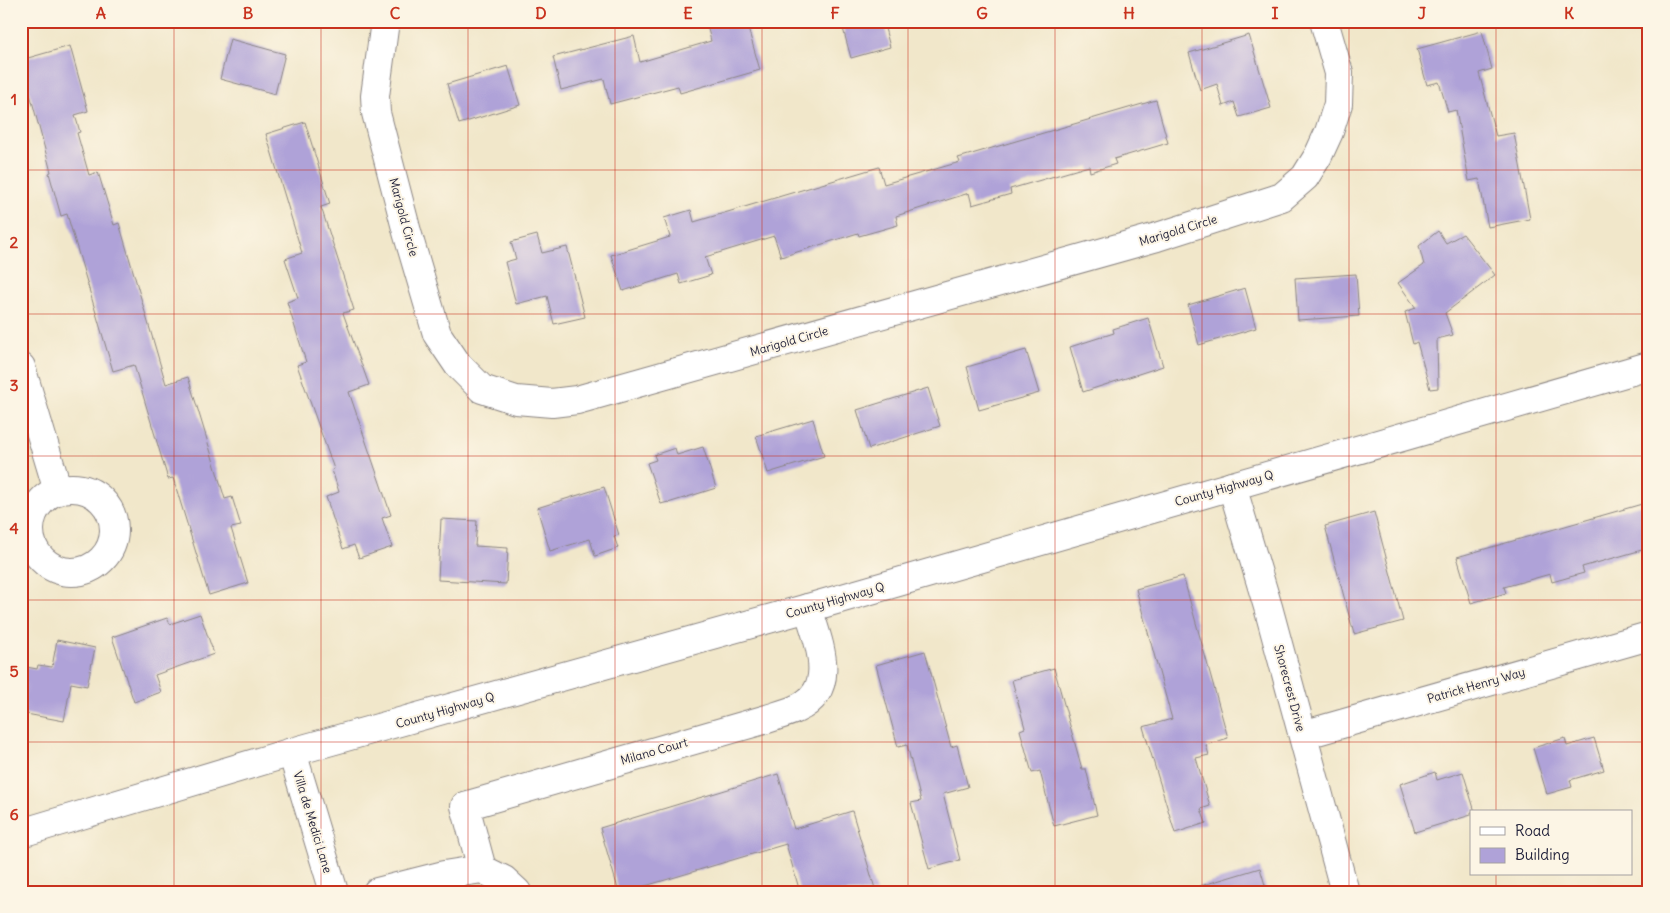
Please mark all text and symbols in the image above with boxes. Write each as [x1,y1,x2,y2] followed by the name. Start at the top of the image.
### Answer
[96,3,106,23] text: A
[243,3,254,23] text: B
[390,3,401,23] text: C
[535,3,547,23] text: D
[683,3,693,23] text: E
[830,3,840,23] text: F
[976,3,988,23] text: G
[1123,3,1135,23] text: H
[1272,3,1279,23] text: I
[1418,3,1427,23] text: J
[1564,3,1574,23] text: K
[11,89,17,109] text: 1
[386,176,422,258] street label: Marigold Circle
[1137,211,1219,249] street label: Marigold Circle
[10,232,19,252] text: 2
[748,323,830,359] street label: Marigold Circle
[9,375,19,395] text: 3
[1173,467,1275,509] street label: County Highway Q
[9,518,19,538] text: 4
[784,579,886,621] street label: County Highway Q
[1271,643,1309,733] street label: Shorecrest Drive
[9,661,19,681] text: 5
[1425,664,1527,706] street label: Patrick Henry Way
[394,689,496,731] street label: County Highway Q
[619,734,689,768] street label: Milano Court
[290,769,336,875] street label: Villa de Medici Lane
[9,804,19,824] text: 6
[1470,810,1632,876] legend
[1515,821,1550,840] text: Road
[1515,845,1570,864] text: Building

